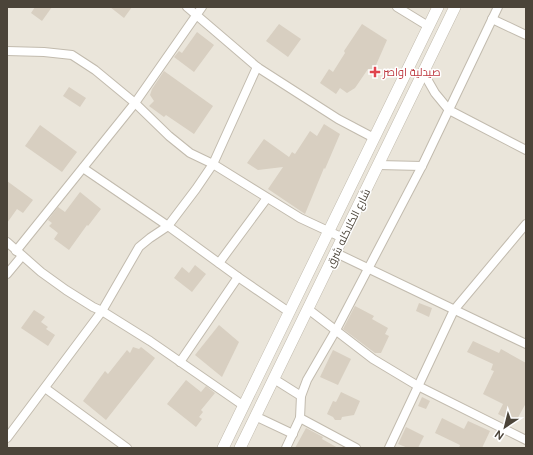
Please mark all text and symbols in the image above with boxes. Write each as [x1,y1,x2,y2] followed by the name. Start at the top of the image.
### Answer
[382,65,441,79] place label: صيدلية اواصر
[370,67,380,77] marker: صيدلية اواصر
[323,186,374,270] street label: شارع الكلاكله شرق
[485,407,525,447] north arrow
[492,427,507,443] text: N

